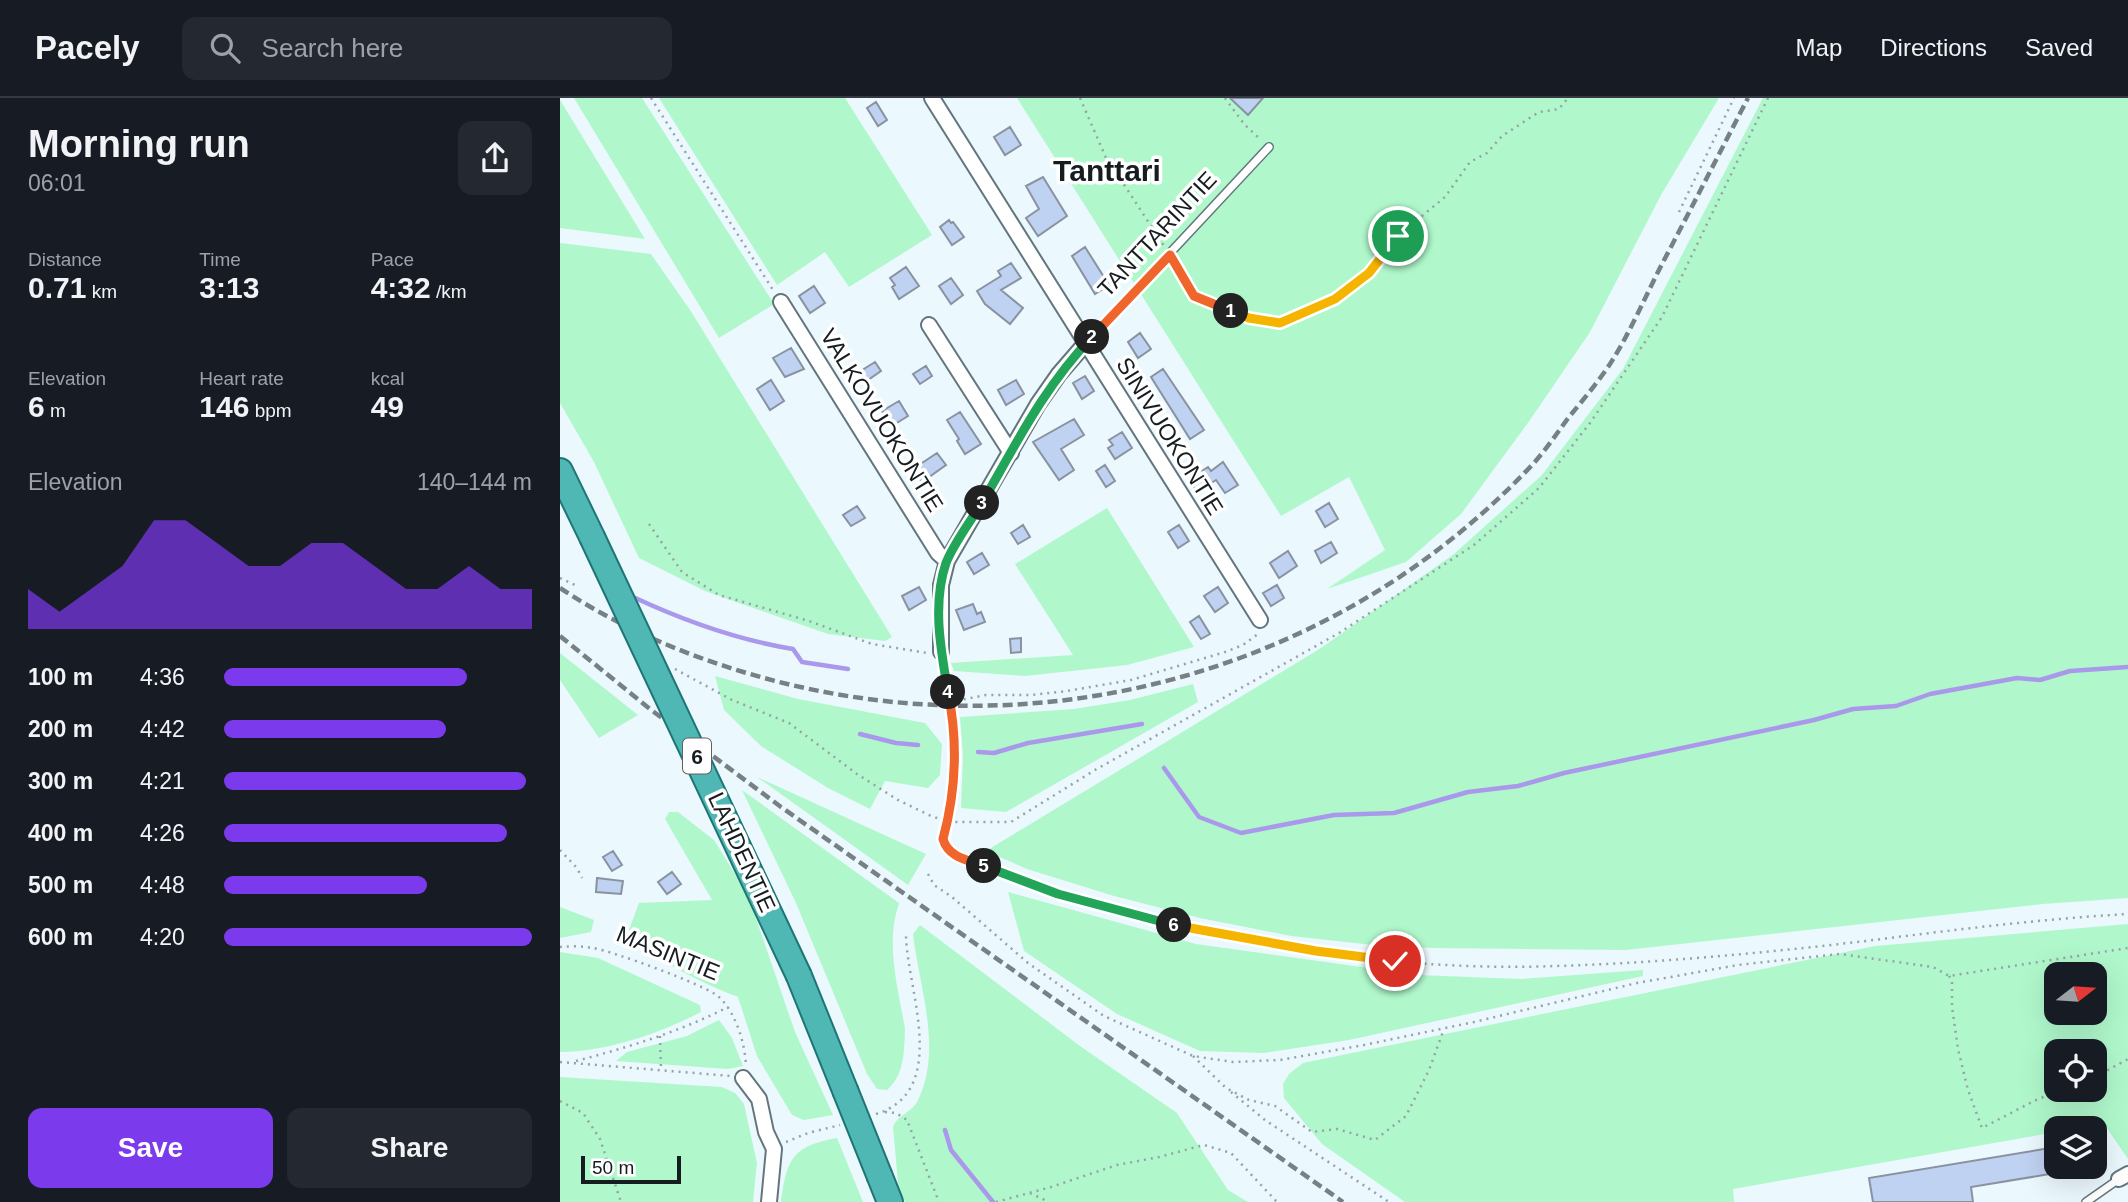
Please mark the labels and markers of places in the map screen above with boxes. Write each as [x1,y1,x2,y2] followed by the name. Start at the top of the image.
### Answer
[1368,206,1428,266] pin
[1214,294,1248,328] pin: 1
[1074,320,1110,354] pin: 2
[964,486,1000,520] pin: 3
[930,674,966,710] pin: 4
[966,848,1002,884] pin: 5
[1156,908,1192,942] pin: 6
[1365,931,1425,991] pin

